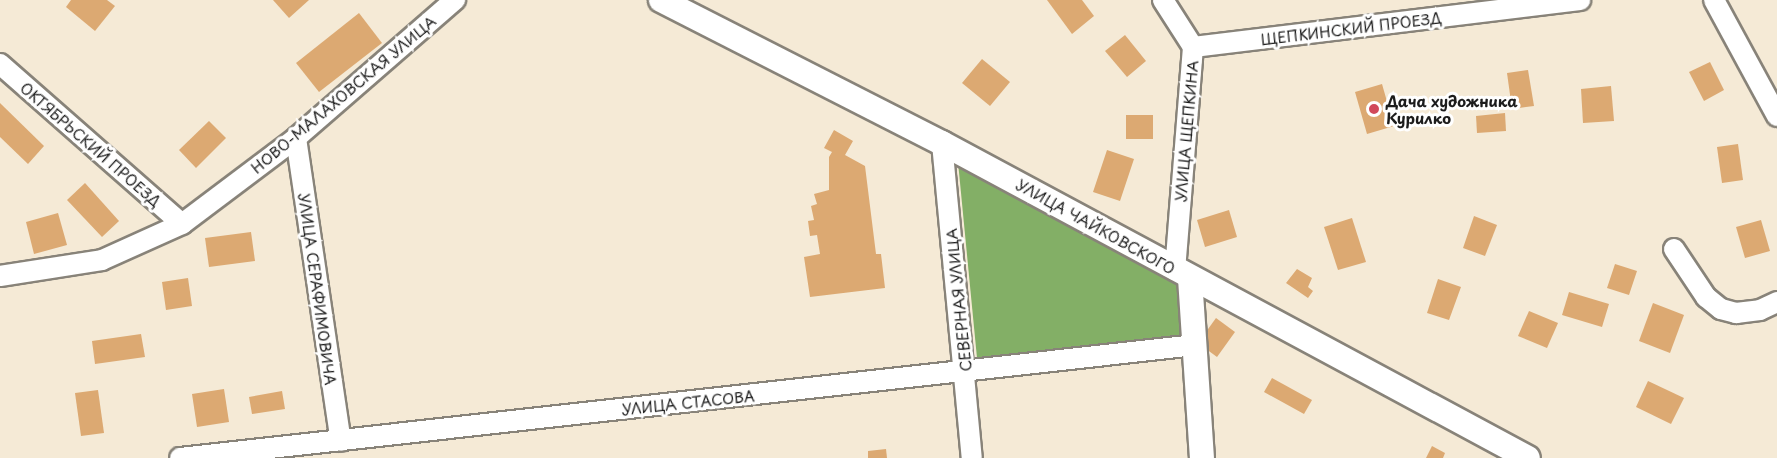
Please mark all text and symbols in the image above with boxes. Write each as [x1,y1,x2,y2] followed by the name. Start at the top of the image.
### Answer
[1259,8,1443,48] street label: ЩЕПКИНСКИЙ ПРОЕЗД
[247,11,439,177] street label: НОВО-МАЛАХОВСКАЯ УЛИЦА
[1171,59,1201,203] street label: УЛИЦА ЩЕПКИНА
[17,78,165,210] street label: ОКТЯБРЬСКИЙ ПРОЕЗД
[1386,91,1518,126] place label: Дача художника Курилко
[1367,102,1381,116] marker: Дача художника Курилко
[1013,175,1179,277] street label: УЛИЦА ЧАЙКОВСКОГО
[296,191,340,387] street label: УЛИЦА СЕРАФИМОВИЧА
[942,228,974,372] street label: СЕВЕРНАЯ УЛИЦА
[620,386,756,418] street label: УЛИЦА СТАСОВА

